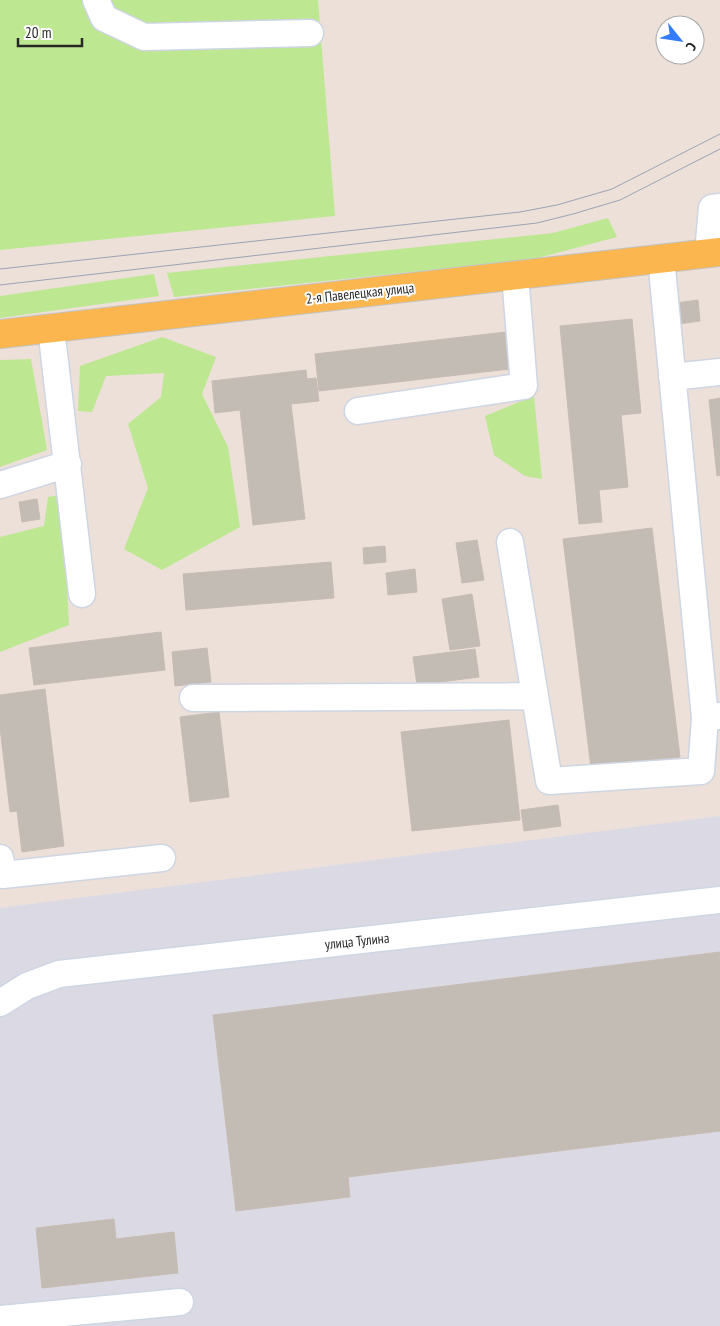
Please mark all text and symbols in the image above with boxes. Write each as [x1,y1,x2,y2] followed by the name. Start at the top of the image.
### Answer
[18,15,81,47] scale bar
[655,15,705,65] north arrow
[25,23,51,42] text: 20 m
[682,39,701,54] text: С
[305,278,415,308] street label: 2-я Павелецкая улица
[324,929,390,953] street label: улица Тулина

